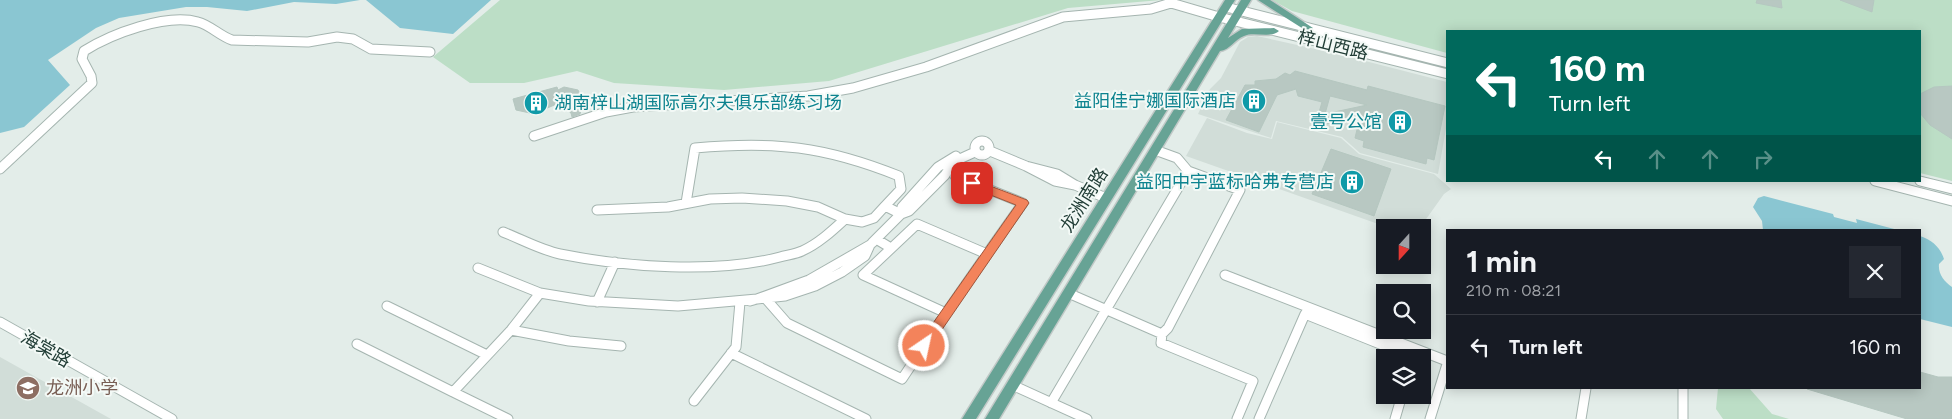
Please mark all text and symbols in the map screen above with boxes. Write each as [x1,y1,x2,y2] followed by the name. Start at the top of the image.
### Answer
[1295,26,1371,64] street label: 梓山西路
[1549,48,1646,90] text: 160 m
[1466,50,1531,115] icon: left
[1241,88,1267,114] building icon: 益阳佳宁娜国际酒店
[523,90,549,116] building icon: 湖南梓山湖国际高尔夫俱乐部练习场
[1074,90,1236,112] place label: 益阳佳宁娜国际酒店
[1549,90,1631,117] text: Turn left
[554,92,842,114] place label: 湖南梓山湖国际高尔夫俱乐部练习场
[1387,109,1413,135] building icon: 壹号公馆
[1310,111,1382,133] place label: 壹号公馆
[1590,145,1618,173] icon: left
[1643,145,1671,173] icon: ahead
[1696,145,1724,173] icon: ahead
[1749,145,1777,173] icon: right
[951,162,993,204] pin
[1056,164,1112,236] street label: 龙洲南路
[958,169,986,197] icon: arrive
[1339,169,1365,195] building icon: 益阳中宇蓝标哈弗专营店
[1136,171,1334,193] place label: 益阳中宇蓝标哈弗专营店
[1376,219,1431,274] north arrow
[1376,219,1431,404] map controls
[1466,243,1537,280] text: 1 min
[1849,246,1901,298] button: close
[1466,281,1561,300] text: 210 m · 08:21
[1376,284,1431,339] button: search
[897,319,949,371] position arrow
[17,326,75,372] street label: 海棠路
[1466,333,1494,361] icon: left
[1509,336,1583,359] text: Turn left
[1849,336,1901,359] text: 160 m
[1376,349,1431,404] button: layers
[15,375,41,401] school or university icon: 龙洲小学
[46,377,118,399] place label: 龙洲小学

